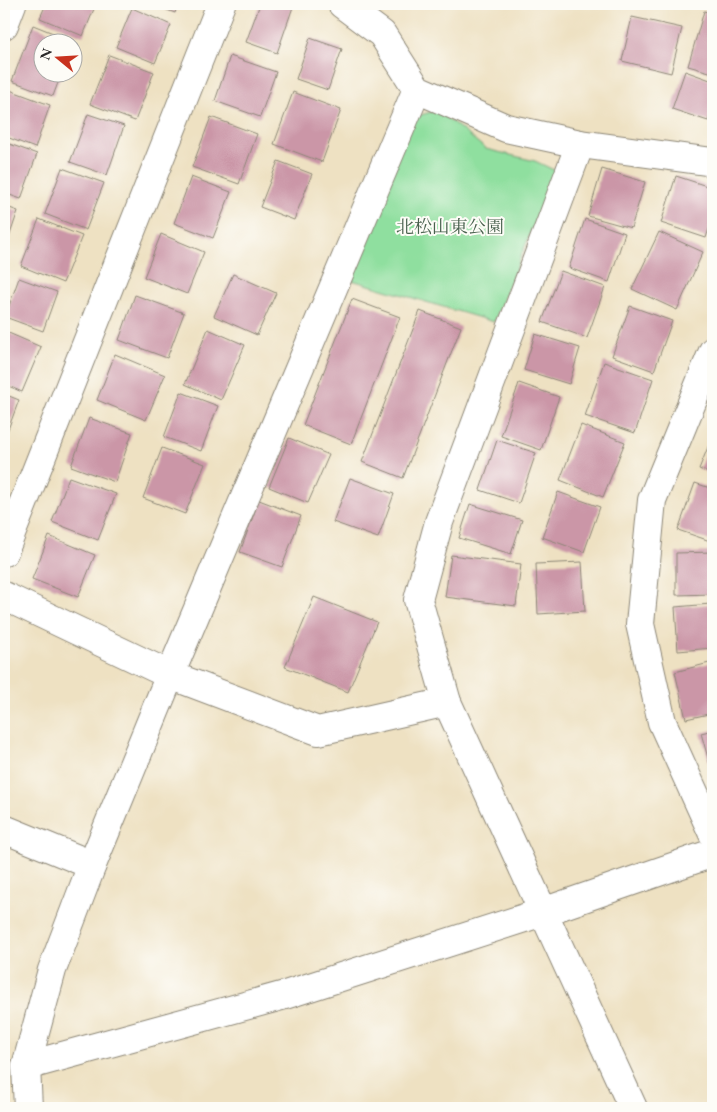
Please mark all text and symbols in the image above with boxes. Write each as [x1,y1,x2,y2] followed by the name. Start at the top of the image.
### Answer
[32,32,82,82] north arrow
[35,45,56,62] text: N
[396,215,504,238] park label: 北松山東公園

